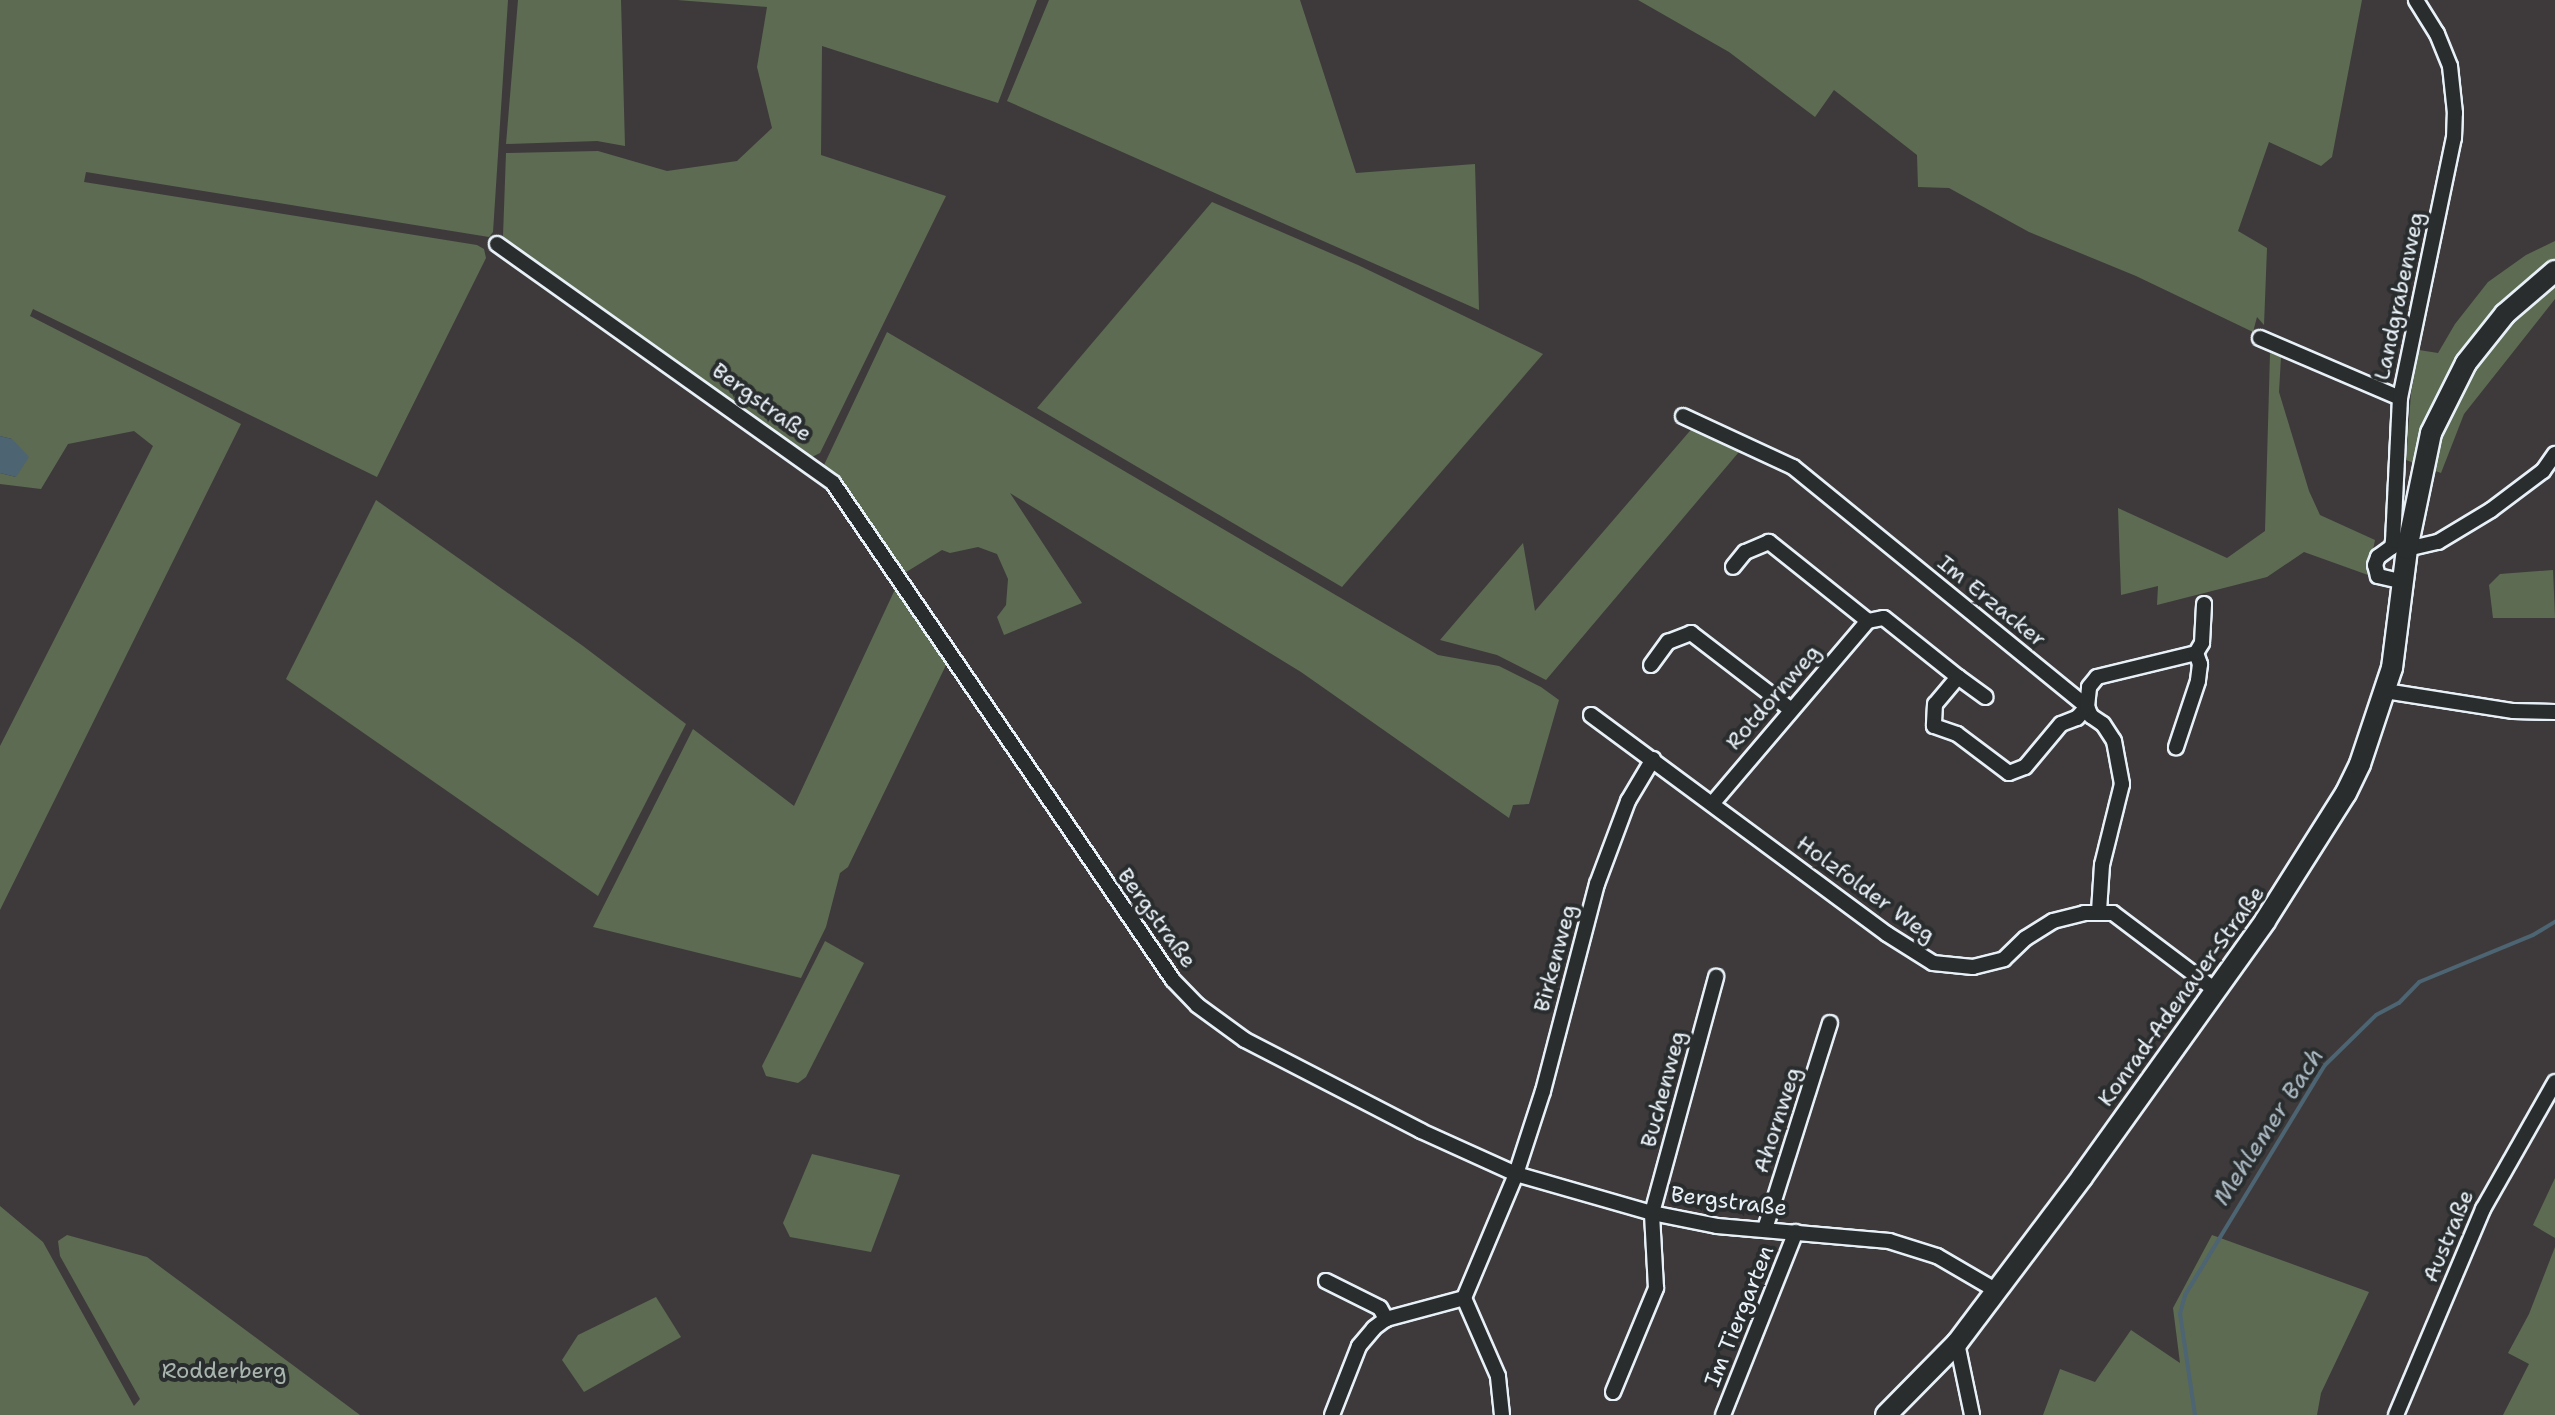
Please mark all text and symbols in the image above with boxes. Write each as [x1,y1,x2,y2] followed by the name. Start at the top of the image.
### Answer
[2368,210,2430,382] street label: Landgrabenweg
[707,357,817,447] street label: Bergstraße
[1933,549,2051,653] street label: Im Erzacker
[1720,639,1826,755] street label: Rotdornweg
[1792,830,1940,948] street label: Holzfolder Weg
[1112,863,1202,973] street label: Bergstraße
[2092,881,2270,1111] street label: Konrad-Adenauer-Straße
[1528,901,1582,1015] street label: Birkenweg
[1635,1028,1691,1150] street label: Buchenweg
[2207,1043,2331,1211] water label: Mehlemer Bach
[1747,1064,1807,1176] street label: Ahornweg
[1669,1181,1789,1221] street label: Bergstraße
[2417,1186,2479,1286] street label: Austraße
[1699,1242,1779,1390] street label: Im Tiergarten
[161,1358,287,1384] park label: Rodderberg

